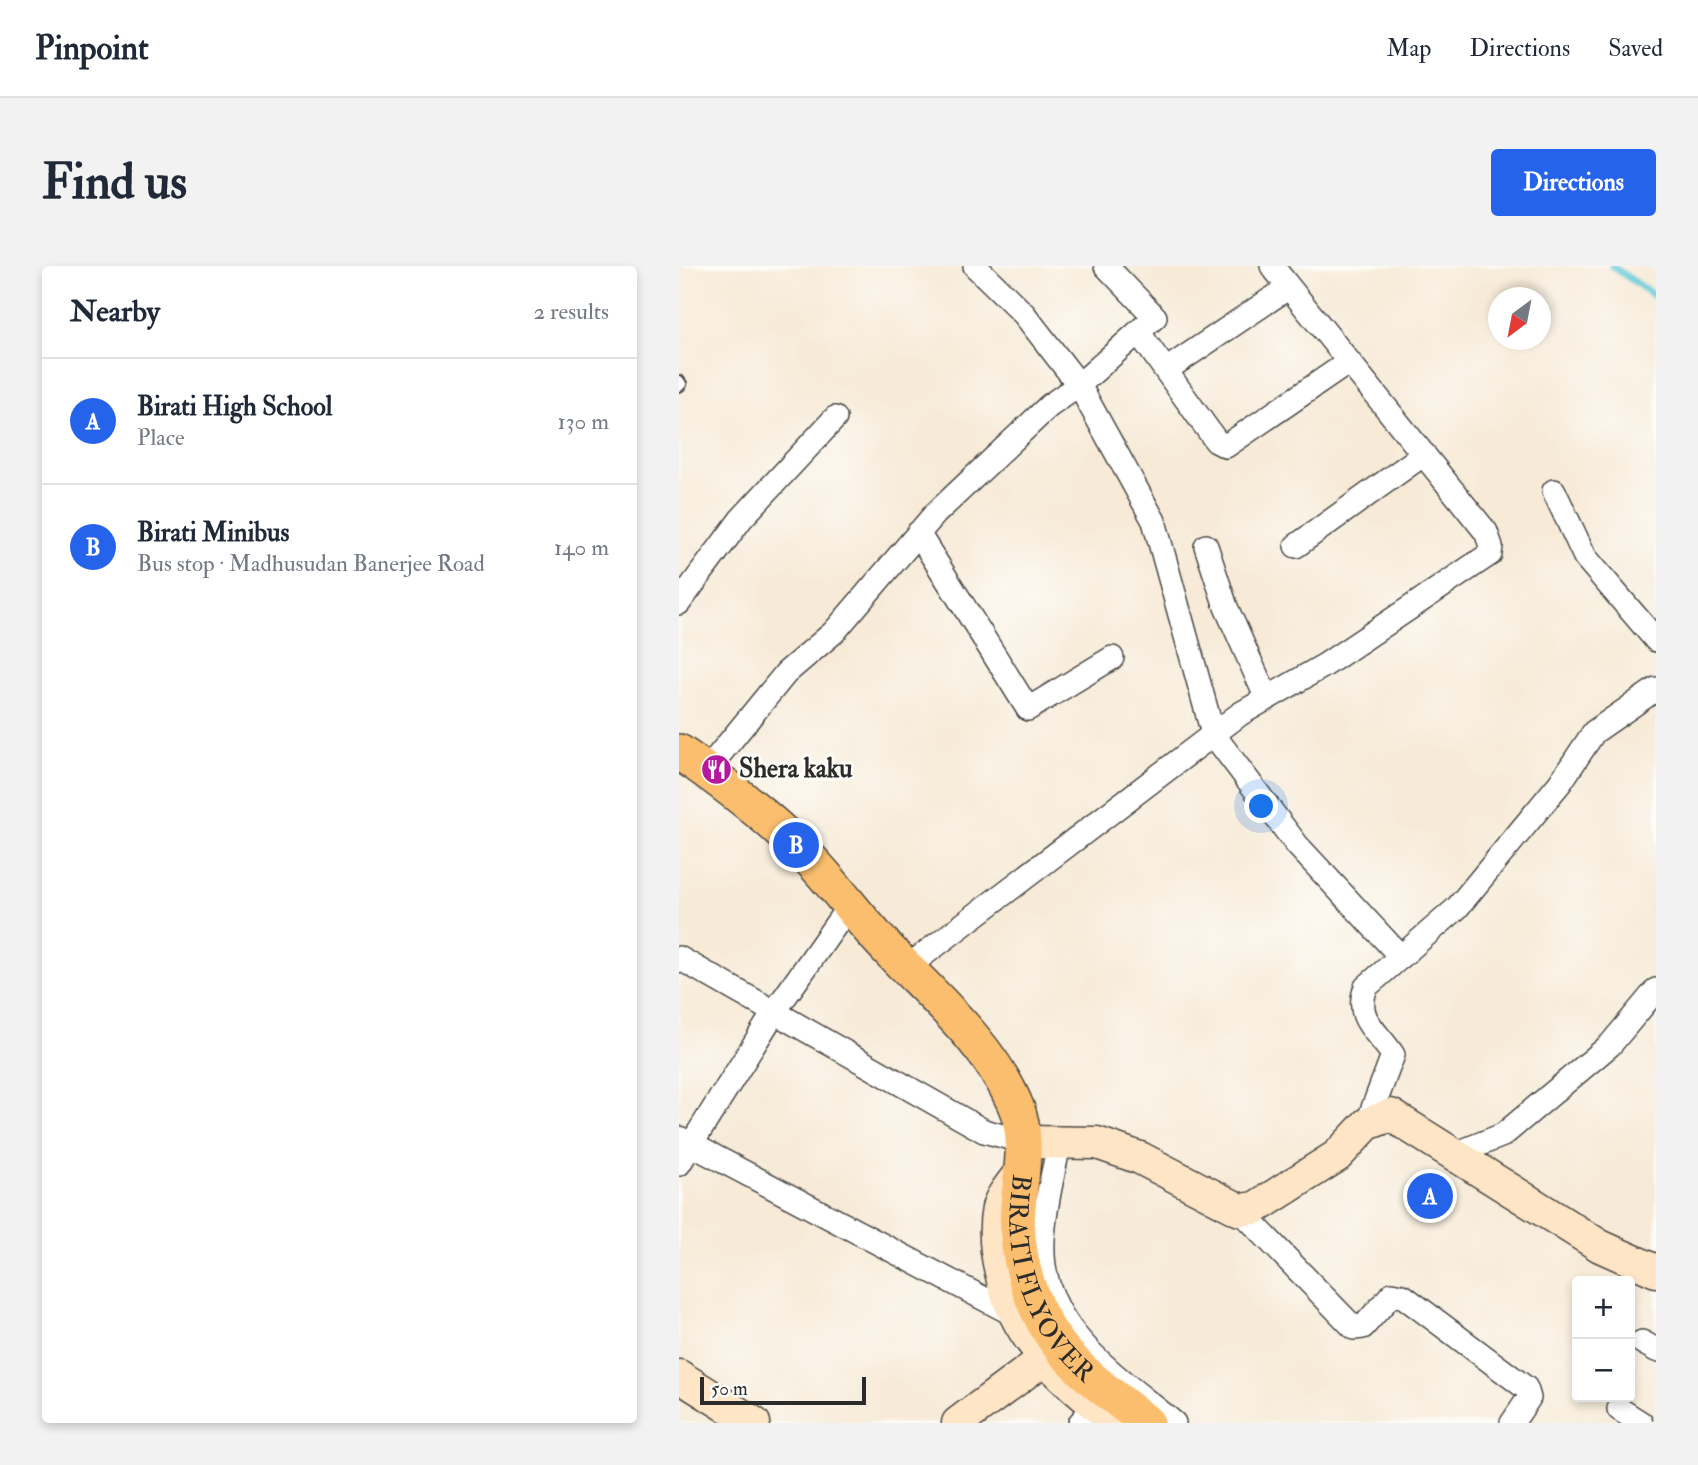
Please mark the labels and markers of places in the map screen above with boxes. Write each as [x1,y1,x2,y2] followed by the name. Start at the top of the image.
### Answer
[699,752,733,786] restaurant icon: Shera kaku
[739,753,853,785] place label: Shera kaku
[773,819,819,871] pin: B
[1407,1170,1453,1222] pin: A

